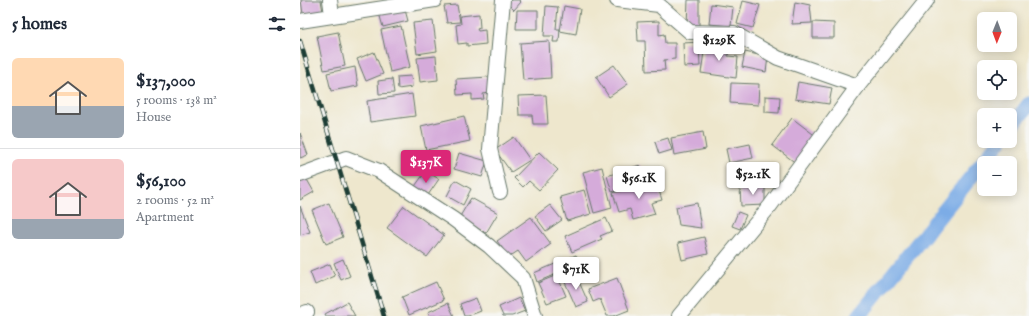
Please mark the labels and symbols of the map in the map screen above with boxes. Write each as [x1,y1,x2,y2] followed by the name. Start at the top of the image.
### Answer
[977,12,1017,52] north arrow
[691,28,747,62] pin: $129K
[398,150,454,184] pin: $137K
[720,162,786,196] pin: $52.1K
[606,166,672,200] pin: $56.1K
[552,257,600,291] pin: $71K

